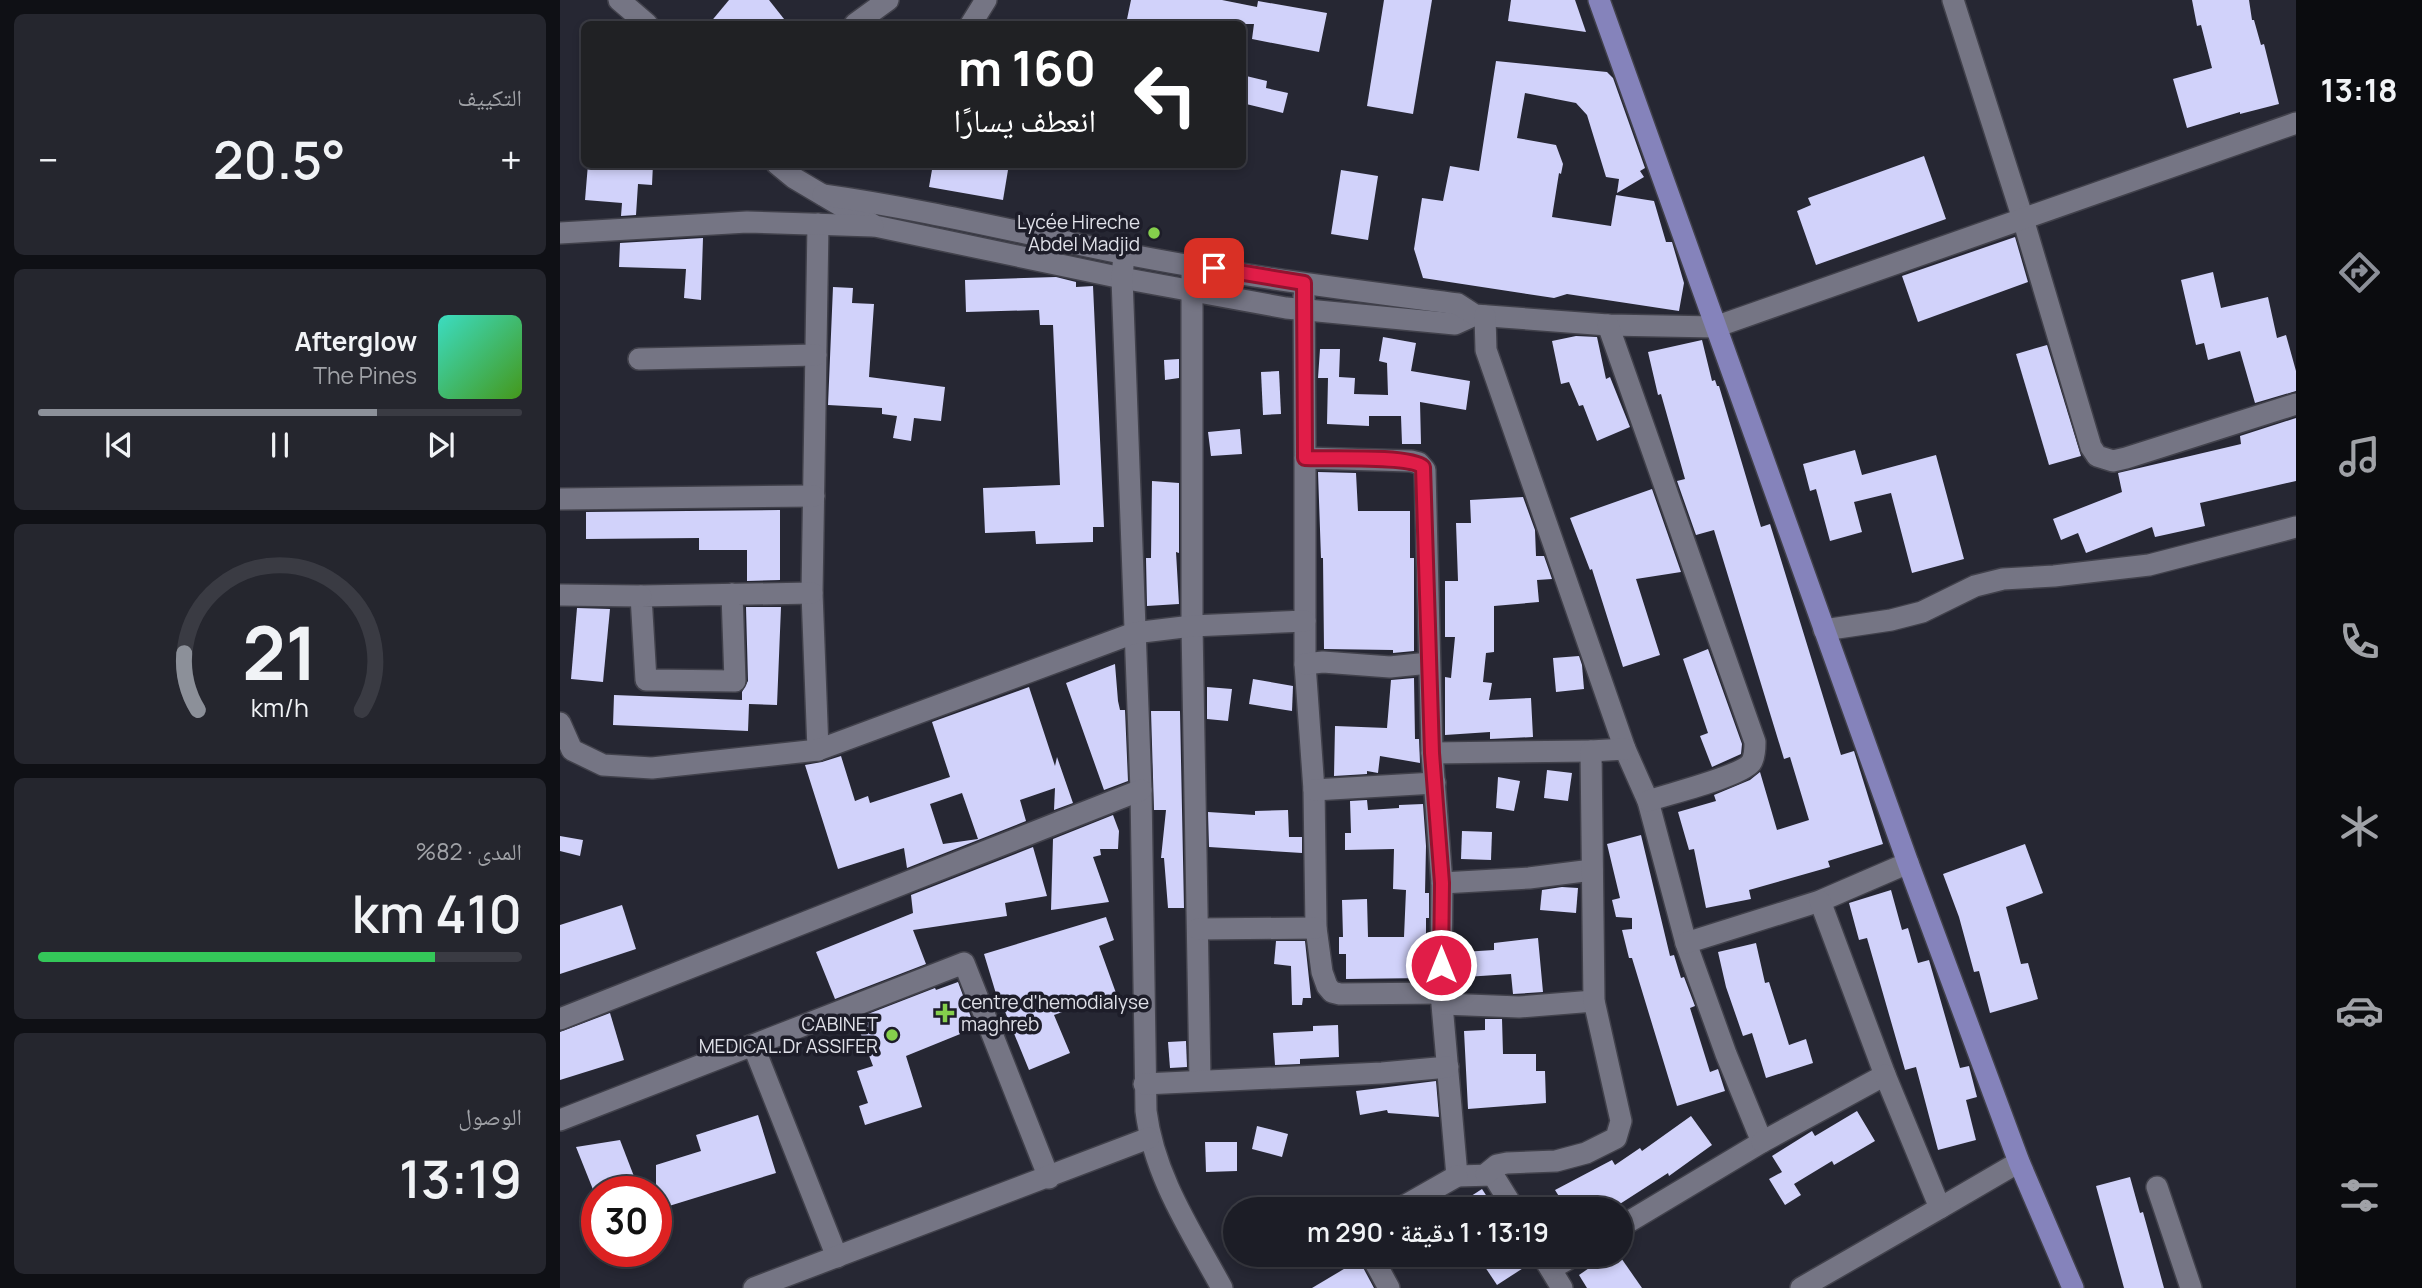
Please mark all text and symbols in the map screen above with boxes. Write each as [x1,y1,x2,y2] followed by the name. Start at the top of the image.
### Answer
[958,34,1096,101] text: 160 m
[1120,49,1211,140] icon: left
[2320,68,2398,112] text: 13:18
[457,81,522,113] text: التكييف
[953,98,1096,142] text: انعطف يسارًا
[213,124,346,195] text: 20.5°
[38,133,59,185] text: −
[500,133,522,185] text: +
[1017,209,1140,257] place label: Lycée Hireche Abdel Madjid
[1146,225,1162,241] marker: Lycée Hireche Abdel Madjid
[1184,238,1244,298] pin
[2335,248,2384,297] icon: directions
[1195,249,1233,287] icon: arrive
[295,323,417,359] text: Afterglow
[313,359,417,391] text: The Pines
[100,426,138,464] icon: previous
[261,426,299,464] icon: pause
[422,426,460,464] icon: next
[2335,432,2384,481] icon: music
[242,602,318,702] text: 21
[2335,617,2384,666] icon: phone
[251,690,309,725] text: km/h
[2335,802,2384,851] icon: climate
[415,835,522,867] text: المدى · 82%
[352,878,522,949] text: 410 km
[1404,928,1478,1002] position arrow
[2335,986,2384,1035] icon: car
[961,989,1149,1037] place label: centre d'hemodialyse maghreb
[935,1003,955,1023] marker: centre d'hemodialyse maghreb
[699,1011,879,1059] place label: CABINET MEDICAL.Dr ASSIFER
[884,1027,900,1043] marker: CABINET MEDICAL.Dr ASSIFER
[458,1100,522,1132] text: الوصول
[399,1143,522,1214] text: 13:19
[2335,1171,2384,1220] icon: filters
[581,1176,672,1267] speed limit sign: 30
[1307,1214,1549,1250] text: 13:19 · 1 دقيقة · 290 m

